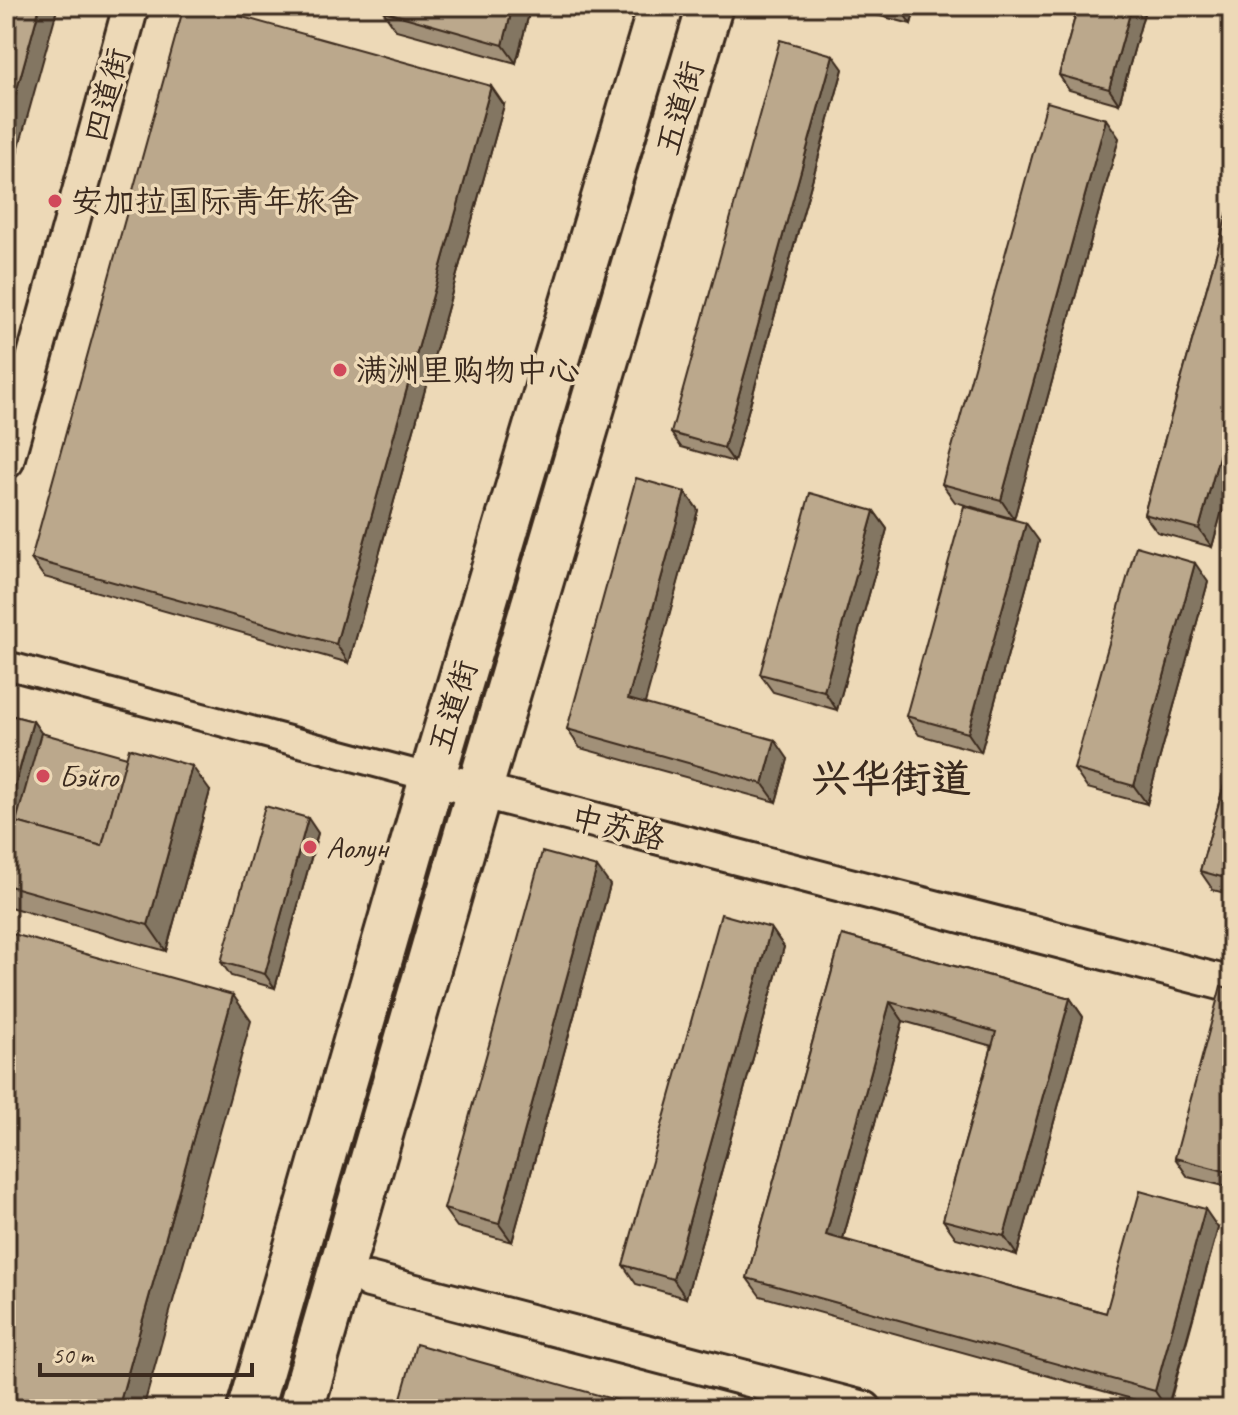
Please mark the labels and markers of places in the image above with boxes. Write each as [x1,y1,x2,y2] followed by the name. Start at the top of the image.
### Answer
[71,181,359,222] place label: 安加拉国际青年旅舍
[46,192,64,210] marker: 安加拉国际青年旅舍
[356,350,580,391] place label: 满洲里购物中心
[331,361,349,379] marker: 满洲里购物中心
[59,756,120,797] place label: Бэйго
[34,767,52,785] marker: Бэйго
[326,827,390,868] place label: Аолун
[301,838,319,856] marker: Аолун

